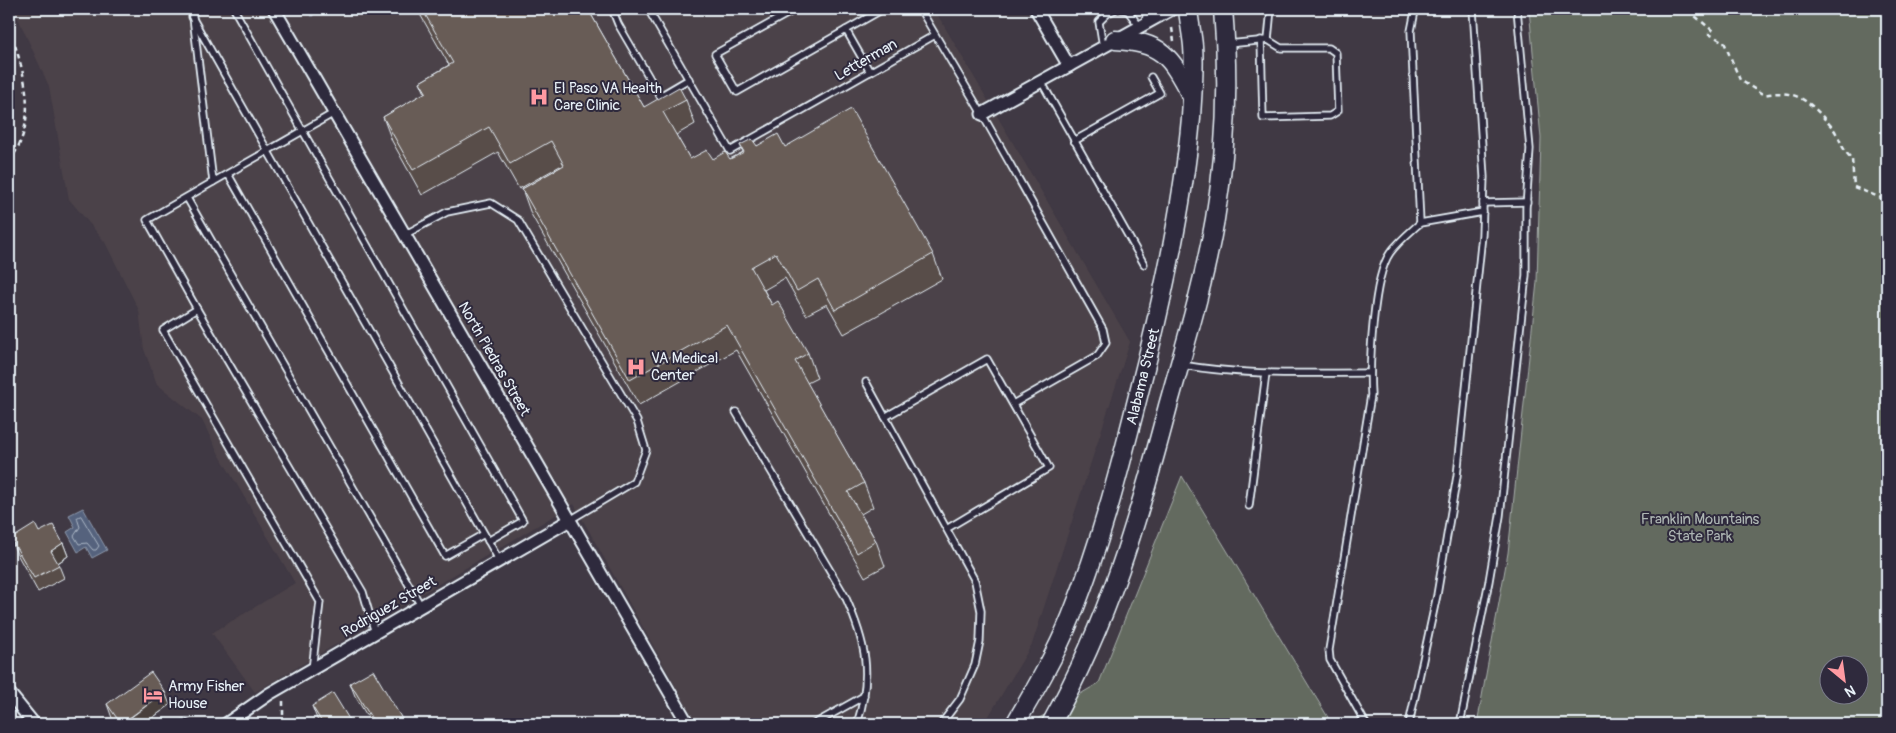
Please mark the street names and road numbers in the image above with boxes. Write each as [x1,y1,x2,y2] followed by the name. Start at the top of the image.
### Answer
[831,35,901,85] street label: Letterman
[454,299,535,420] street label: North Piedras Street
[1122,325,1164,427] street label: Alabama Street
[338,572,441,642] street label: Rodriguez Street

